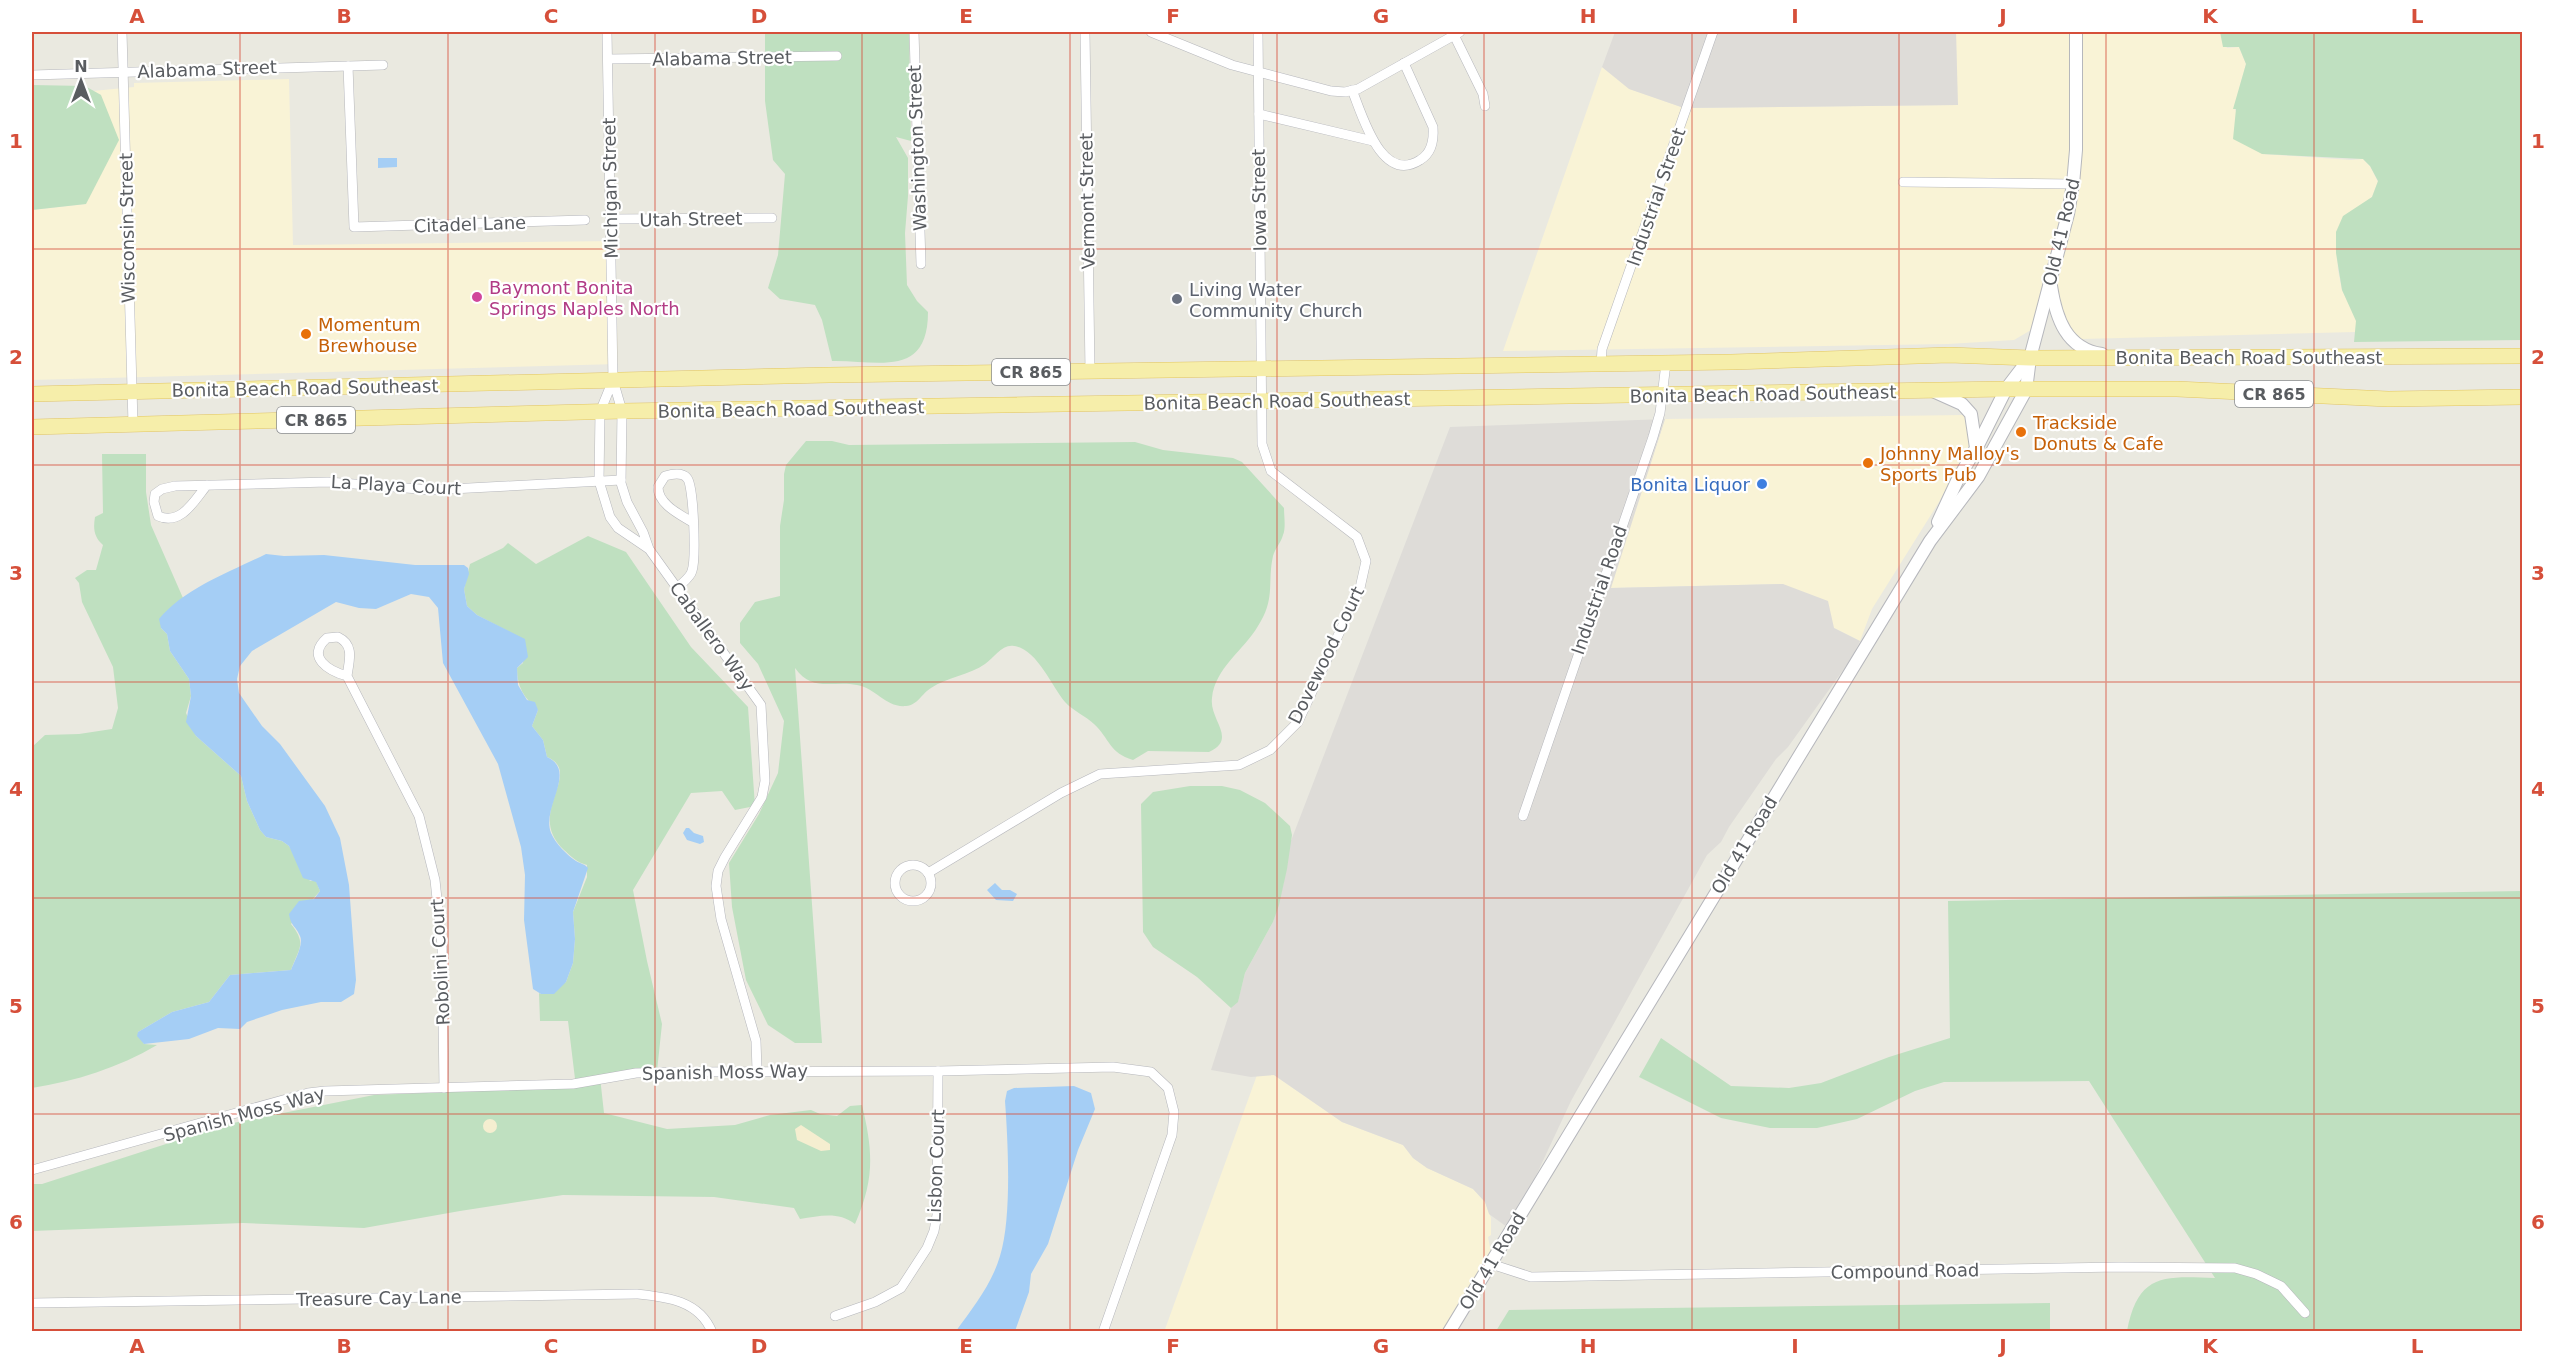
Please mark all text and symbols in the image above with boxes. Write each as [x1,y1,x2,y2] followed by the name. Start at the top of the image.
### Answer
[129,4,145,28] text: A
[336,4,352,28] text: B
[544,4,558,28] text: C
[751,4,767,28] text: D
[959,4,973,28] text: E
[1166,4,1180,28] text: F
[1373,4,1389,28] text: G
[1580,4,1596,28] text: H
[1791,4,1799,28] text: I
[1997,4,2007,28] text: J
[2202,4,2219,28] text: K
[2411,4,2424,28] text: L
[652,46,792,70] street label: Alabama Street
[51,51,111,111] north arrow
[137,56,277,82] street label: Alabama Street
[74,57,88,76] text: N
[904,65,930,231] street label: Washington Street
[598,117,622,259] street label: Michigan Street
[1622,125,1690,269] street label: Industrial Street
[9,129,23,153] text: 1
[2531,129,2545,153] text: 1
[1075,133,1099,269] street label: Vermont Street
[1248,149,1270,251] street label: Iowa Street
[115,153,139,303] street label: Wisconsin Street
[2038,176,2084,288] street label: Old 41 Road
[639,208,743,230] street label: Utah Street
[413,212,527,236] street label: Citadel Lane
[489,277,680,319] place label: Baymont Bonita Springs Naples North
[1189,279,1363,321] place label: Living Water Community Church
[470,290,484,304] marker: Baymont Bonita Springs Naples North
[1170,292,1184,306] marker: Living Water Community Church
[318,314,421,356] place label: Momentum Brewhouse
[299,327,313,341] marker: Momentum Brewhouse
[9,345,23,369] text: 2
[2531,345,2545,369] text: 2
[2116,347,2382,368] street label: Bonita Beach Road Southeast
[992,359,1070,385] road number: CR 865
[171,375,439,401] street label: Bonita Beach Road Southeast
[1629,381,1897,407] street label: Bonita Beach Road Southeast
[2235,381,2313,407] road number: CR 865
[1143,388,1411,414] street label: Bonita Beach Road Southeast
[657,396,925,422] street label: Bonita Beach Road Southeast
[277,407,355,433] road number: CR 865
[2032,412,2164,454] place label: Trackside Donuts & Cafe
[2014,425,2028,439] marker: Trackside Donuts & Cafe
[1879,443,2019,485] place label: Johnny Malloy's Sports Pub
[1861,456,1875,470] marker: Johnny Malloy's Sports Pub
[330,471,462,499] street label: La Playa Court
[1630,474,1751,495] place label: Bonita Liquor
[1755,477,1769,491] marker: Bonita Liquor
[1567,523,1631,657] street label: Industrial Road
[9,561,23,585] text: 3
[2531,561,2545,585] text: 3
[666,578,759,695] street label: Caballero Way
[1284,583,1368,727] street label: Dovewood Court
[9,777,23,801] text: 4
[2531,777,2545,801] text: 4
[1707,792,1781,898] street label: Old 41 Road
[426,898,454,1026] street label: Robolini Court
[9,994,23,1018] text: 5
[2531,994,2545,1018] text: 5
[642,1060,809,1084] street label: Spanish Moss Way
[161,1082,327,1146] street label: Spanish Moss Way
[924,1109,948,1223] street label: Lisbon Court
[1455,1208,1529,1314] street label: Old 41 Road
[9,1210,23,1234] text: 6
[2531,1210,2545,1234] text: 6
[1830,1259,1980,1283] street label: Compound Road
[295,1286,462,1310] street label: Treasure Cay Lane
[129,1334,145,1358] text: A
[336,1334,352,1358] text: B
[544,1334,558,1358] text: C
[751,1334,767,1358] text: D
[959,1334,973,1358] text: E
[1166,1334,1180,1358] text: F
[1373,1334,1389,1358] text: G
[1580,1334,1596,1358] text: H
[1791,1334,1799,1358] text: I
[1997,1334,2007,1358] text: J
[2202,1334,2219,1358] text: K
[2411,1334,2424,1358] text: L

